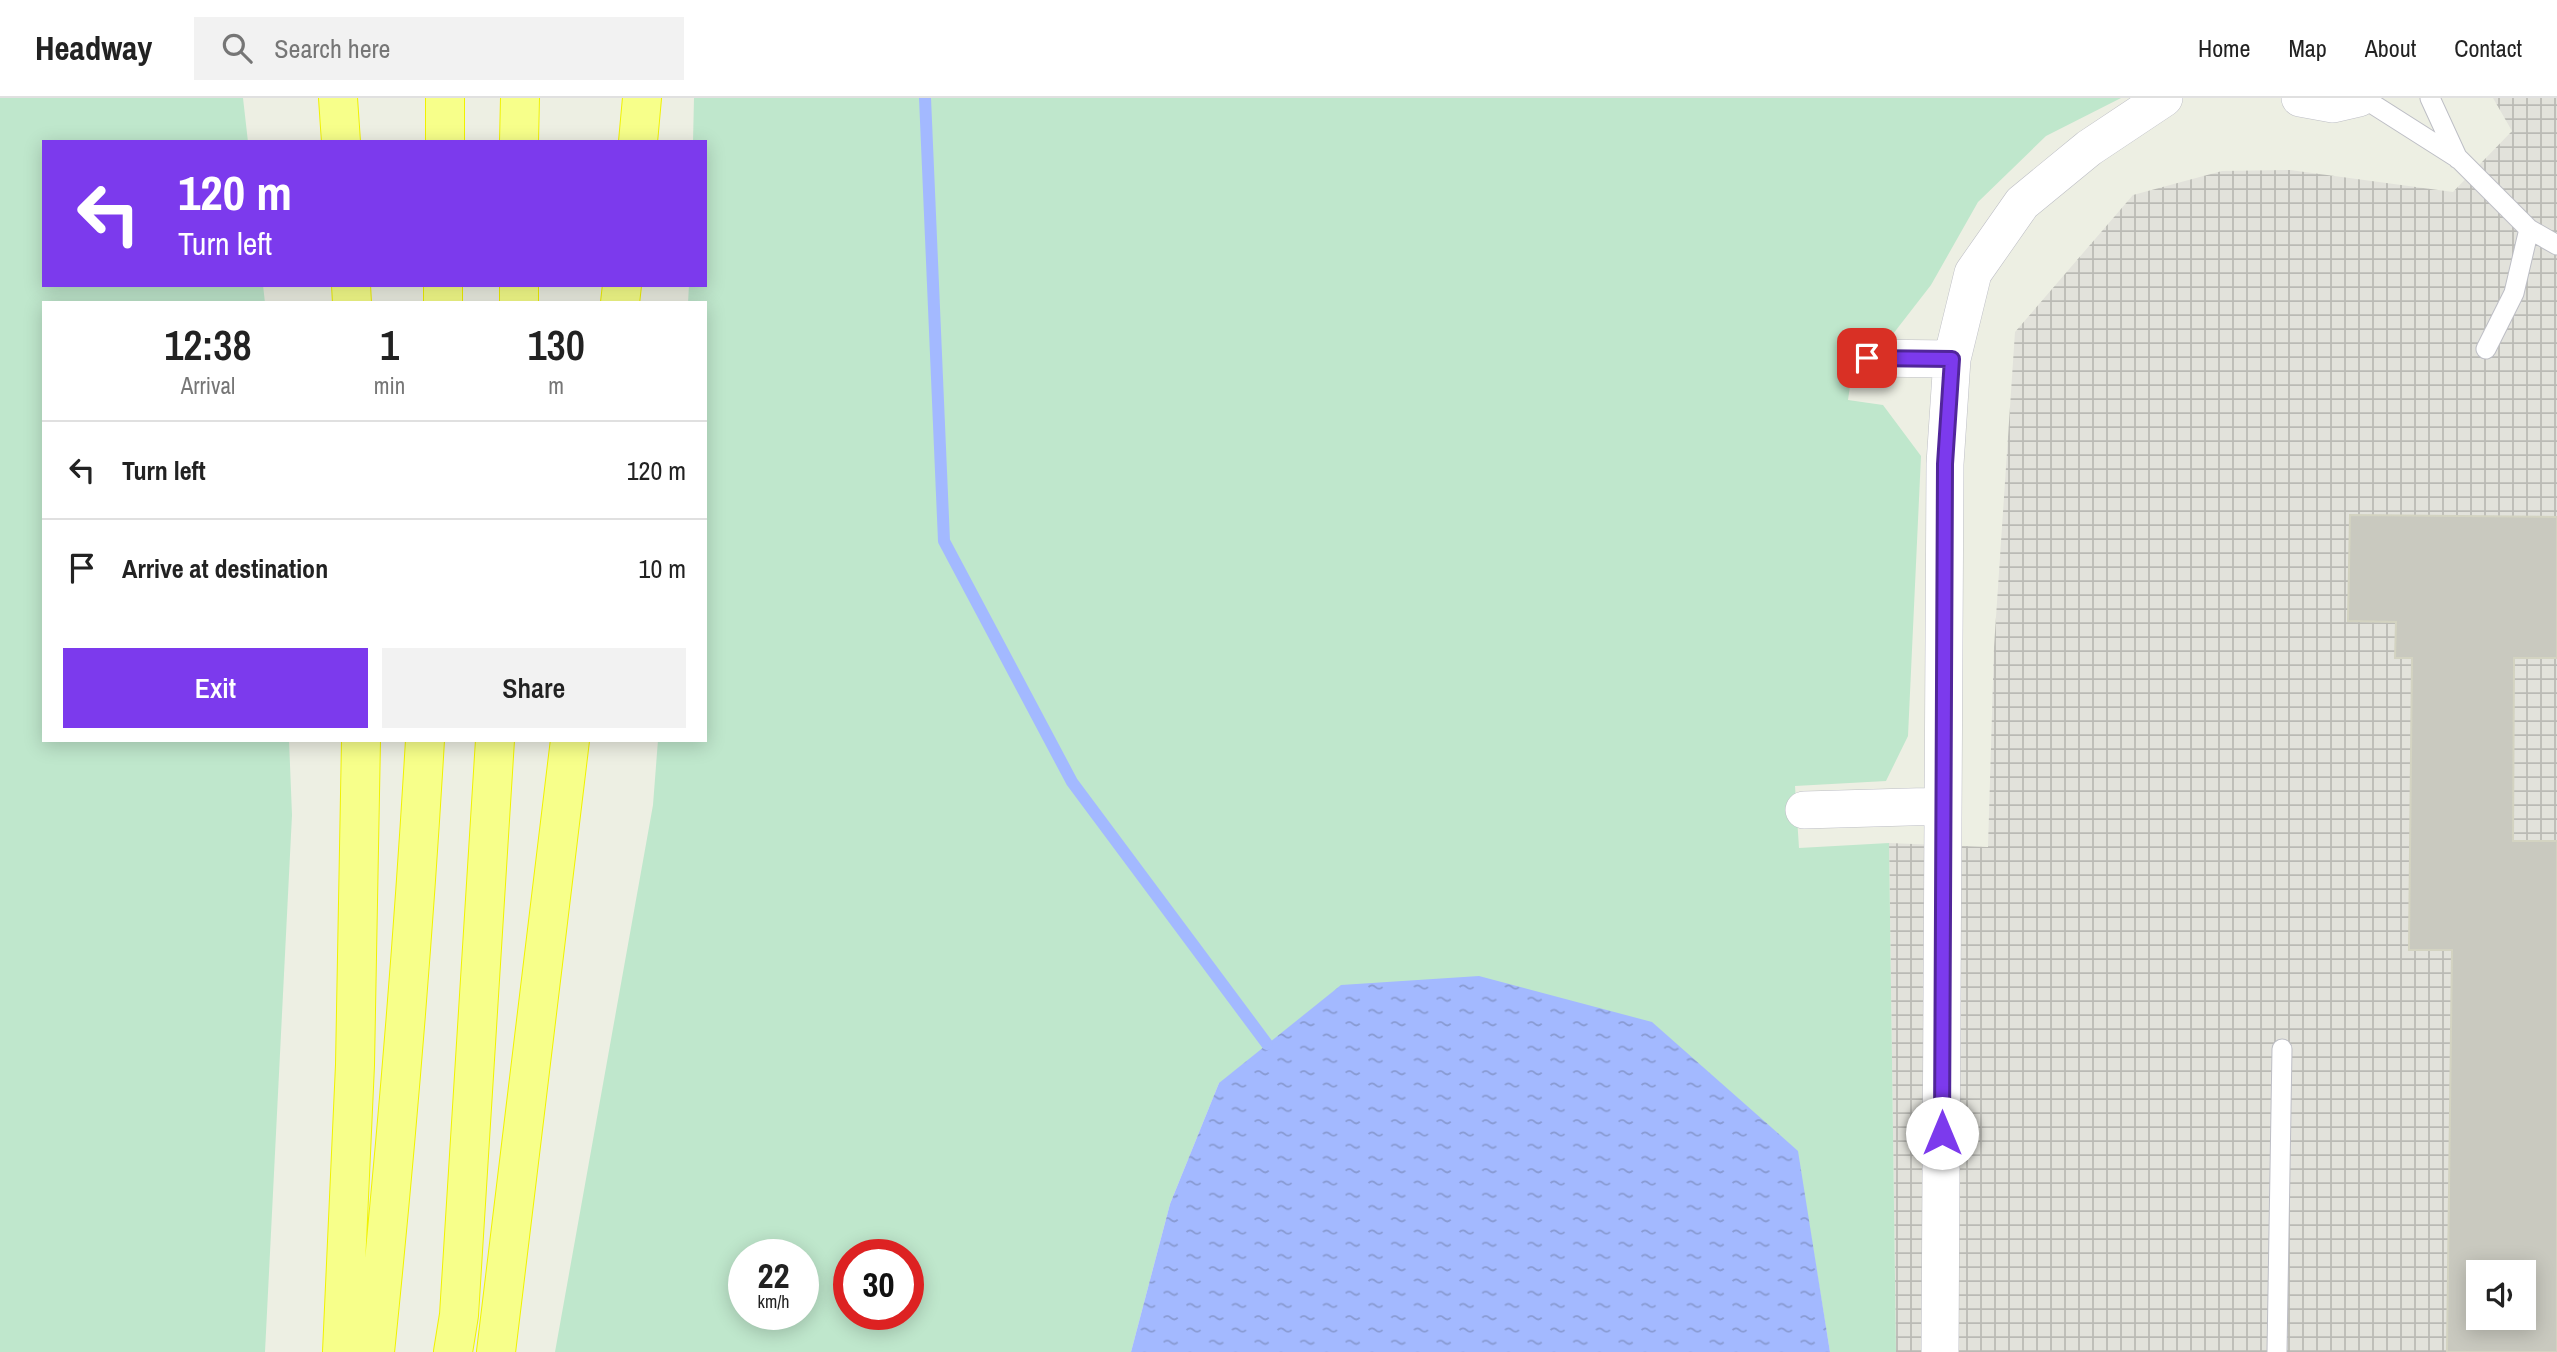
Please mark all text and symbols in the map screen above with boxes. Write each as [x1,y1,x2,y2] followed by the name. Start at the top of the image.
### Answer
[194,17,684,80] search box
[35,26,152,70] text: Headway
[218,29,256,67] icon: search
[274,31,390,66] text: Search here
[2198,32,2250,64] text: Home
[2288,32,2327,64] text: Map
[2365,32,2416,64] text: About
[2454,32,2522,64] text: Contact
[178,159,292,225] text: 120 m
[63,168,154,259] icon: left
[178,222,272,265] text: Turn left
[164,317,252,373] text: 12:38
[380,317,399,373] text: 1
[527,317,585,373] text: 130
[1837,328,1897,388] pin
[1848,339,1886,377] icon: arrive
[181,370,235,401] text: Arrival
[374,370,405,401] text: min
[548,370,564,401] text: m
[63,451,101,489] icon: left
[122,453,206,488] text: Turn left
[627,453,686,488] text: 120 m
[63,549,101,587] icon: arrive
[122,551,328,586] text: Arrive at destination
[639,551,686,586] text: 10 m
[63,648,368,728] button: Exit
[382,648,686,728] button: Share
[1905,1096,1979,1170] position arrow
[833,1239,924,1330] speed limit sign: 30
[758,1252,789,1299] text: 22
[2466,1260,2536,1330] map controls
[2466,1260,2536,1330] button: sound
[758,1289,790,1314] text: km/h

